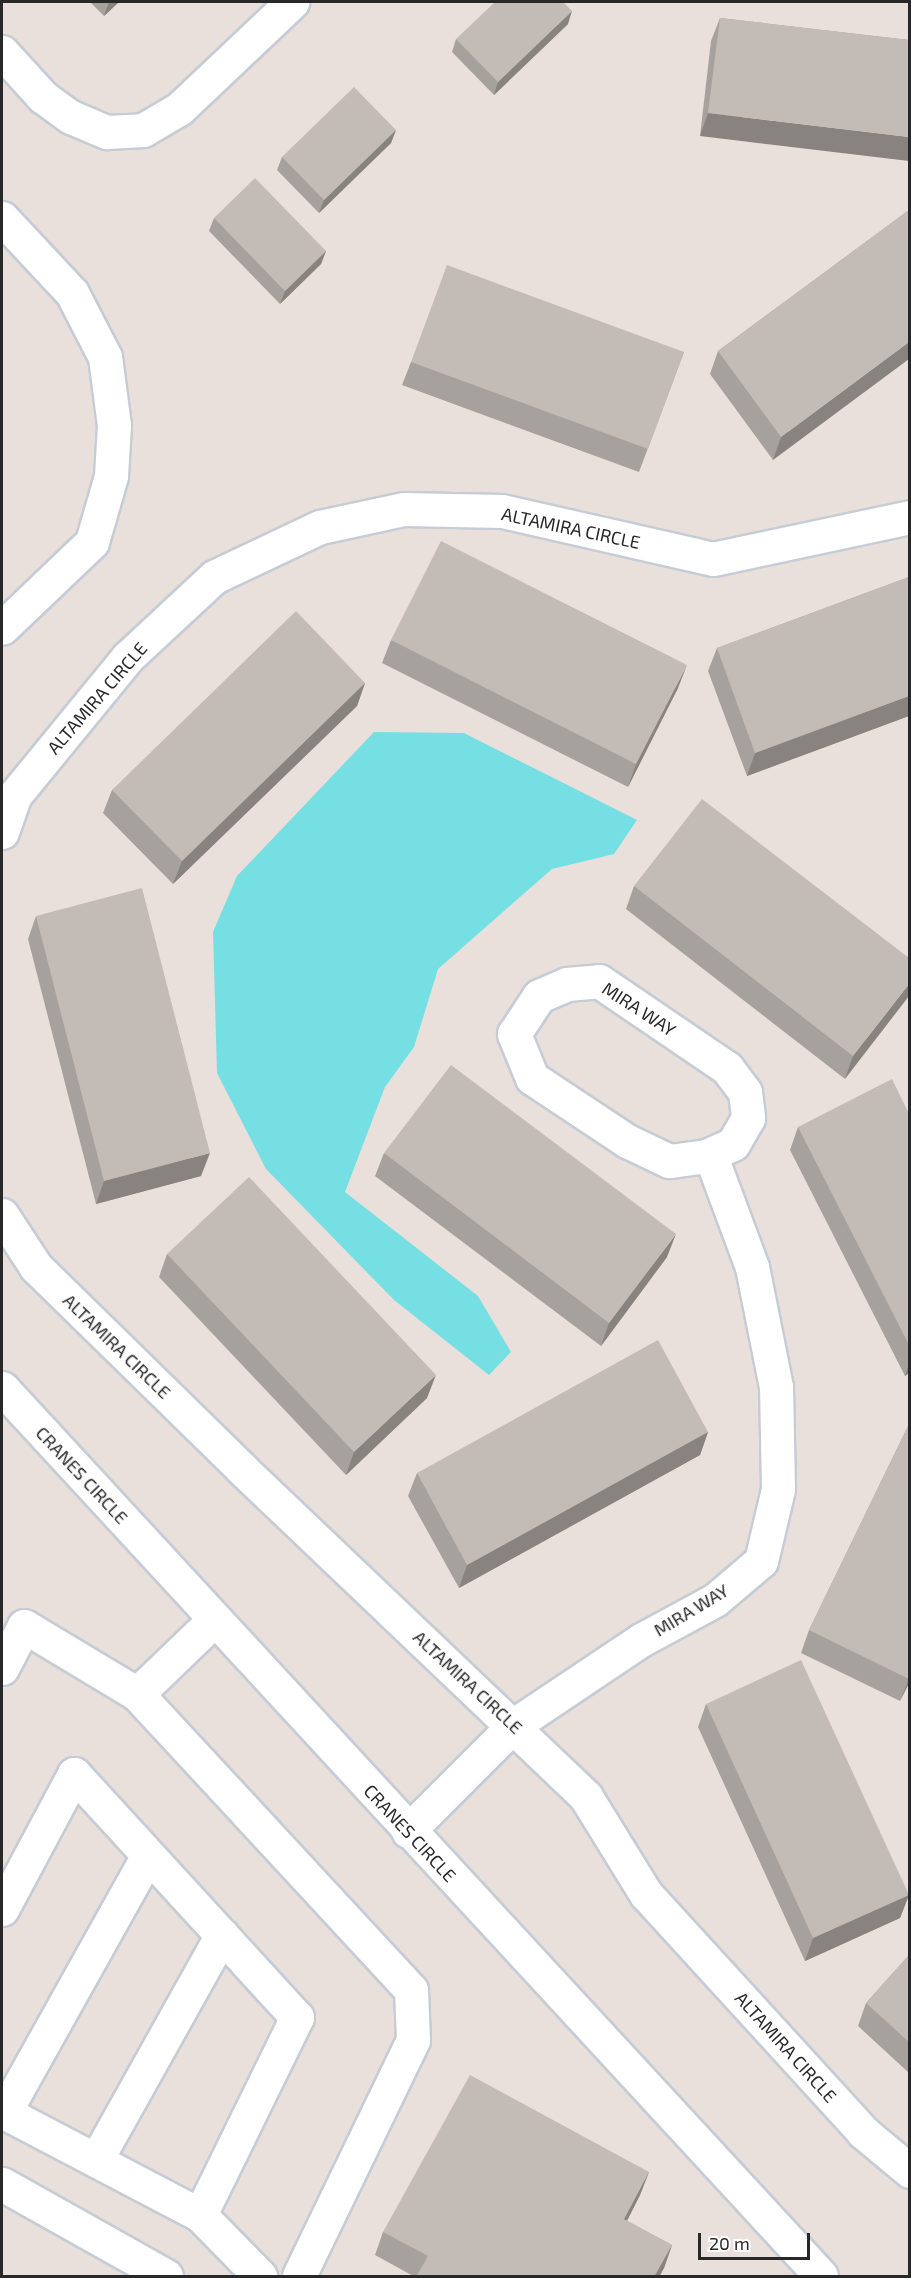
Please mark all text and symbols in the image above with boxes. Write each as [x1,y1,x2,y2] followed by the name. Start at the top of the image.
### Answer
[499,503,643,553] street label: ALTAMIRA CIRCLE
[42,637,152,759] street label: ALTAMIRA CIRCLE
[598,977,680,1041] street label: MIRA WAY
[59,1289,175,1403] street label: ALTAMIRA CIRCLE
[31,1422,133,1528] street label: CRANES CIRCLE
[649,1579,733,1641] street label: MIRA WAY
[409,1626,527,1738] street label: ALTAMIRA CIRCLE
[359,1780,461,1886] street label: CRANES CIRCLE
[731,1987,841,2107] street label: ALTAMIRA CIRCLE
[701,2221,814,2259] scale bar
[709,2232,750,2254] text: 20 m

